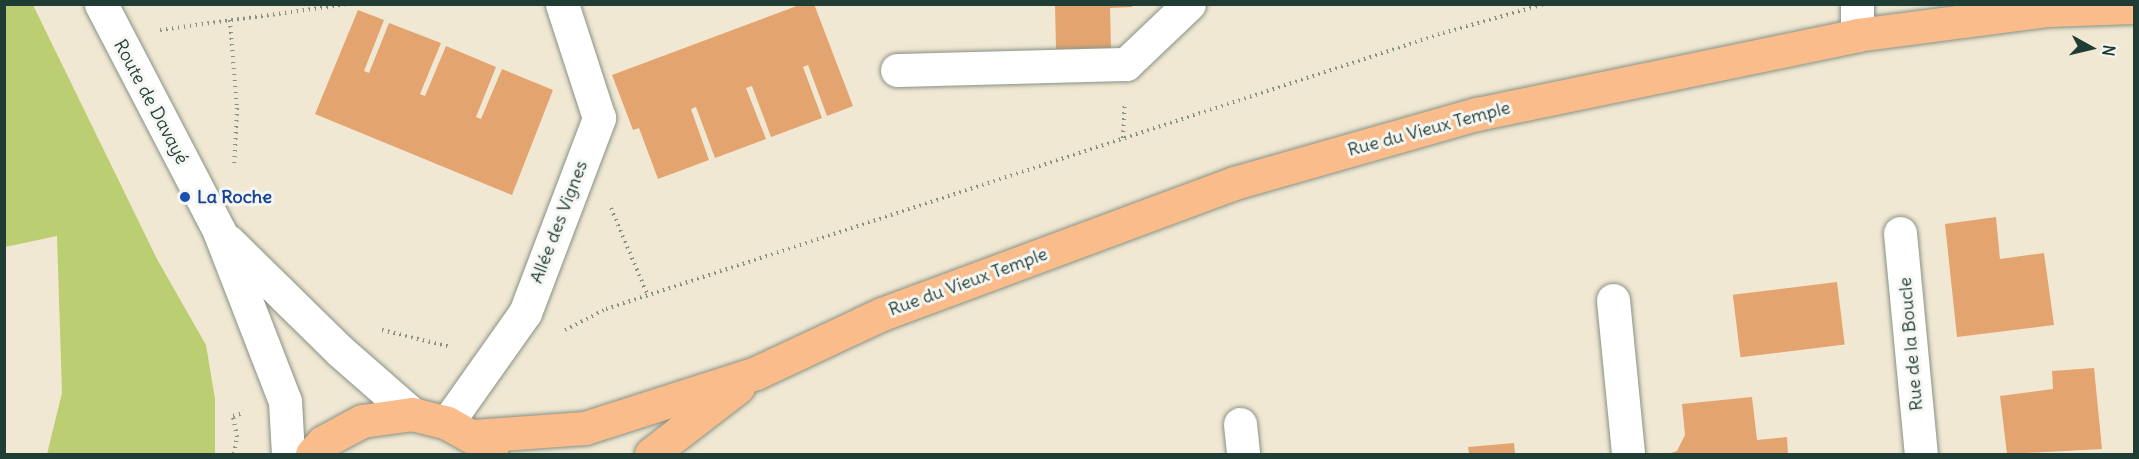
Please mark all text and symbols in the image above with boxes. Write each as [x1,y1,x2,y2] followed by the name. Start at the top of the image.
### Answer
[2061,18,2121,78] north arrow
[109,36,193,168] street label: Route de Davayé
[2098,44,2119,57] text: N
[1345,97,1513,161] street label: Rue du Vieux Temple
[526,158,592,286] street label: Allée des Vignes
[197,186,272,208] place label: La Roche
[178,190,192,204] marker: La Roche
[886,243,1050,321] street label: Rue du Vieux Temple
[1894,276,1928,412] street label: Rue de la Boucle

